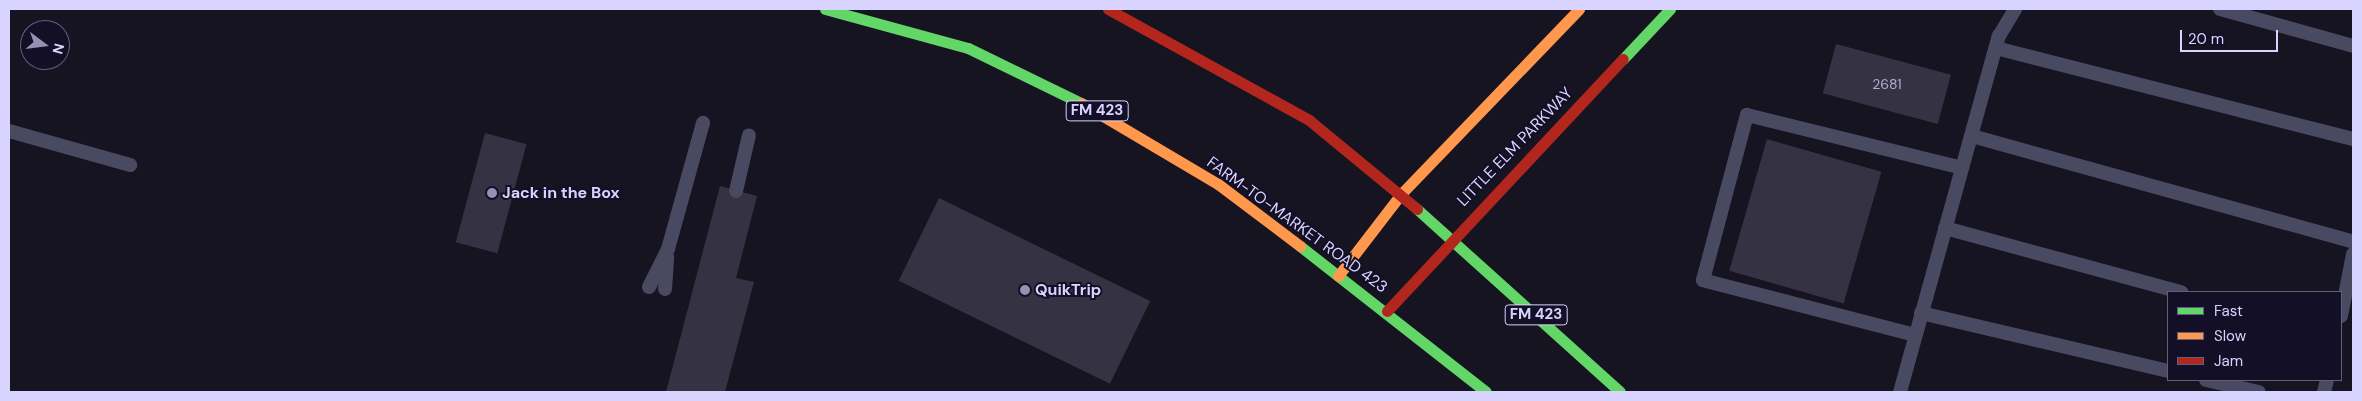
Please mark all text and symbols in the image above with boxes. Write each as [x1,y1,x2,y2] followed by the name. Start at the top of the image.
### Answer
[20,20,70,70] north arrow
[2182,20,2280,52] scale bar
[2188,29,2224,49] text: 20 m
[49,41,69,56] text: N
[1872,76,1902,92] house number: 2681
[1453,84,1577,210] street label: LITTLE ELM PARKWAY
[1064,98,1130,124] road number: FM 423
[1203,153,1391,297] street label: FARM-TO-MARKET ROAD 423
[502,183,620,203] place label: Jack in the Box
[486,187,498,199] marker: Jack in the Box
[1035,280,1101,300] place label: QuikTrip
[1019,284,1031,296] marker: QuikTrip
[2167,291,2342,381] legend
[2214,301,2243,321] text: Fast
[1504,302,1568,328] road number: FM 423
[2214,326,2246,346] text: Slow
[2214,351,2243,371] text: Jam

